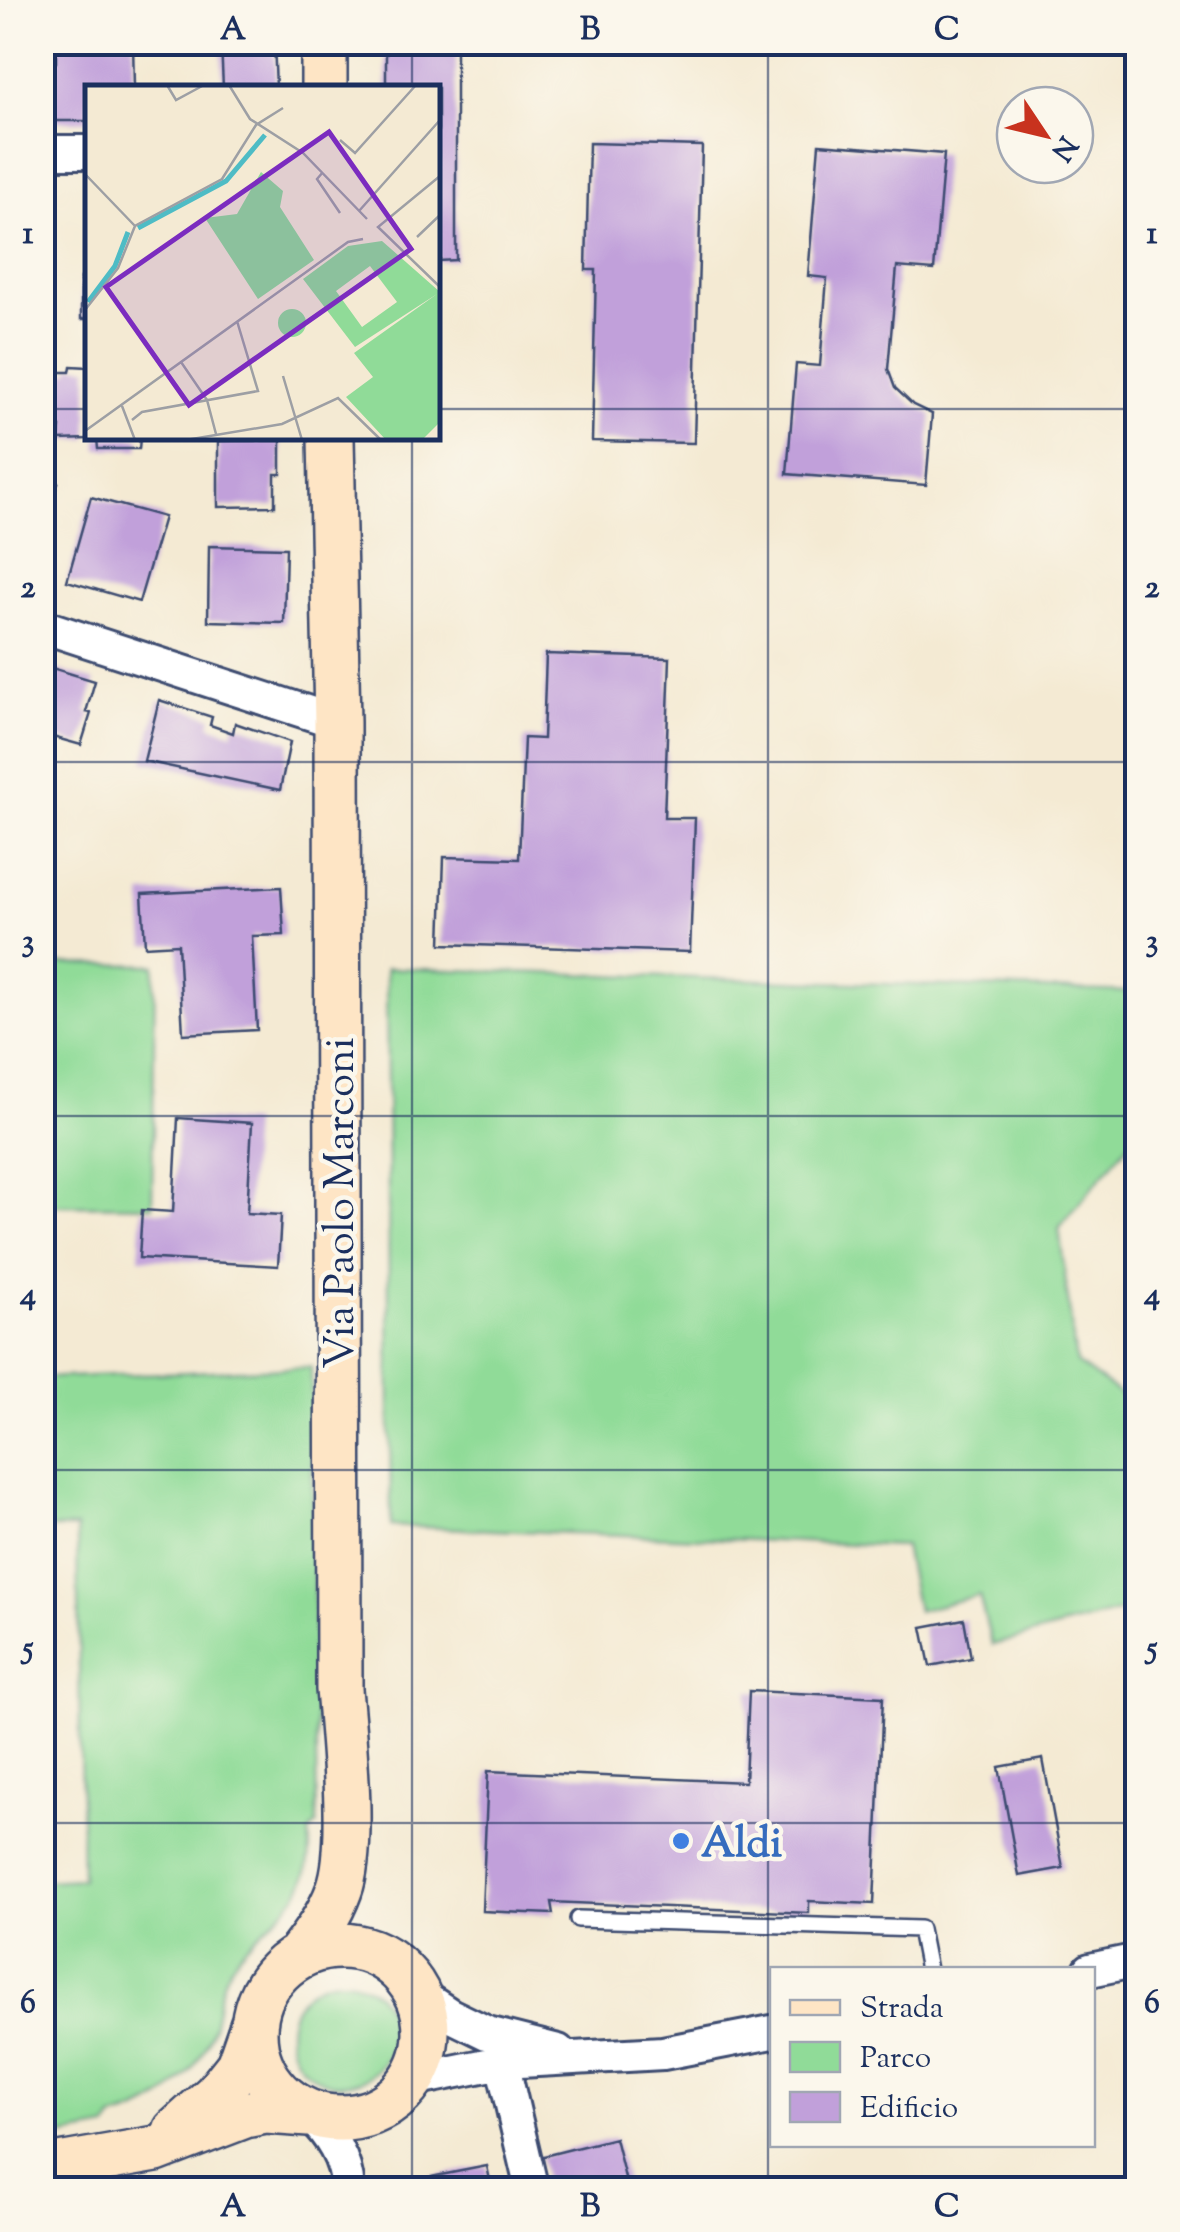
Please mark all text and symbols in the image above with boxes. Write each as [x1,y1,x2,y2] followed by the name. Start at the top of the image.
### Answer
[220,8,246,54] text: A
[580,8,600,54] text: B
[934,8,960,54] text: C
[85,85,440,440] inset map
[995,85,1095,185] north arrow
[1040,127,1086,168] text: N
[23,212,34,258] text: 1
[1147,212,1158,258] text: 1
[21,566,36,612] text: 2
[1145,566,1160,612] text: 2
[22,920,34,966] text: 3
[1146,920,1158,966] text: 3
[313,1037,373,1369] street label: Via Paolo Marconi
[19,1273,36,1319] text: 4
[1143,1273,1160,1319] text: 4
[20,1627,34,1673] text: 5
[1144,1627,1158,1673] text: 5
[701,1816,782,1876] place label: Aldi
[670,1830,692,1852] marker: Aldi
[770,1967,1095,2147] legend
[20,1981,36,2027] text: 6
[1144,1981,1160,2027] text: 6
[860,1988,944,2031] text: Strada
[860,2038,931,2081] text: Parco
[860,2088,958,2131] text: Edificio
[220,2185,246,2231] text: A
[580,2185,600,2231] text: B
[934,2185,960,2231] text: C

